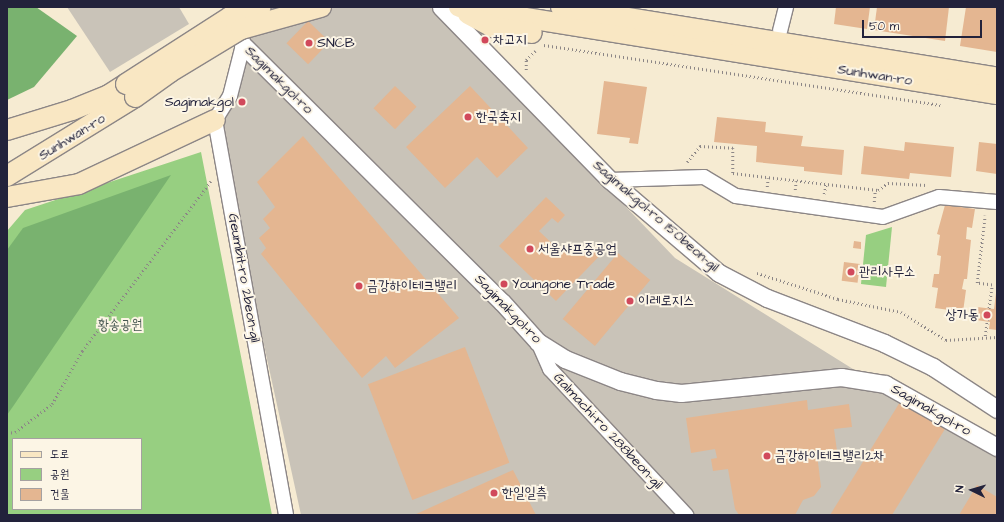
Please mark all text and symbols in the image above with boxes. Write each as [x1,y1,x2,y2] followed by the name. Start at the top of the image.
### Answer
[864,12,984,38] scale bar
[869,18,899,35] text: 50 m
[493,32,527,48] place label: 차고지
[317,35,355,51] place label: SNCB
[480,35,490,45] marker: 차고지
[304,38,314,48] marker: SNCB
[241,42,317,118] street label: Sagimakgol-ro
[836,61,914,89] street label: Sunhwan-ro
[165,94,234,110] place label: Sagimakgol
[237,97,247,107] marker: Sagimakgol
[476,109,521,125] place label: 한국축지
[36,110,108,164] street label: Sunhwan-ro
[463,112,473,122] marker: 한국축지
[589,157,723,275] street label: Sagimakgol-ro 150beon-gil
[224,212,264,344] street label: Geumbit-ro 2beon-gil
[538,241,617,257] place label: 서울샤프중공업
[525,244,535,254] marker: 서울샤프중공업
[859,264,915,280] place label: 관리사무소
[846,267,856,277] marker: 관리사무소
[471,271,545,347] street label: Sagimakgol-ro
[512,276,615,292] place label: Youngone Trade
[367,278,457,294] place label: 금강하이테크밸리
[499,279,509,289] marker: Youngone Trade
[354,281,364,291] marker: 금강하이테크밸리
[638,293,694,309] place label: 이레로지스
[625,296,635,306] marker: 이레로지스
[945,307,979,323] place label: 상가동
[982,310,992,320] marker: 상가동
[97,317,143,333] park label: 황송공원
[550,369,666,493] street label: Galmachi-ro 288beon-gil
[888,380,974,440] street label: Sagimakgol-ro
[12,438,142,510] legend
[50,446,69,463] text: 도로
[775,448,884,464] place label: 금강하이테크밸리2차
[762,451,772,461] marker: 금강하이테크밸리2차
[50,466,69,483] text: 공원
[952,470,992,510] north arrow
[502,485,547,501] place label: 한일일측
[952,485,967,493] text: N
[50,486,69,503] text: 건물
[489,488,499,498] marker: 한일일측

